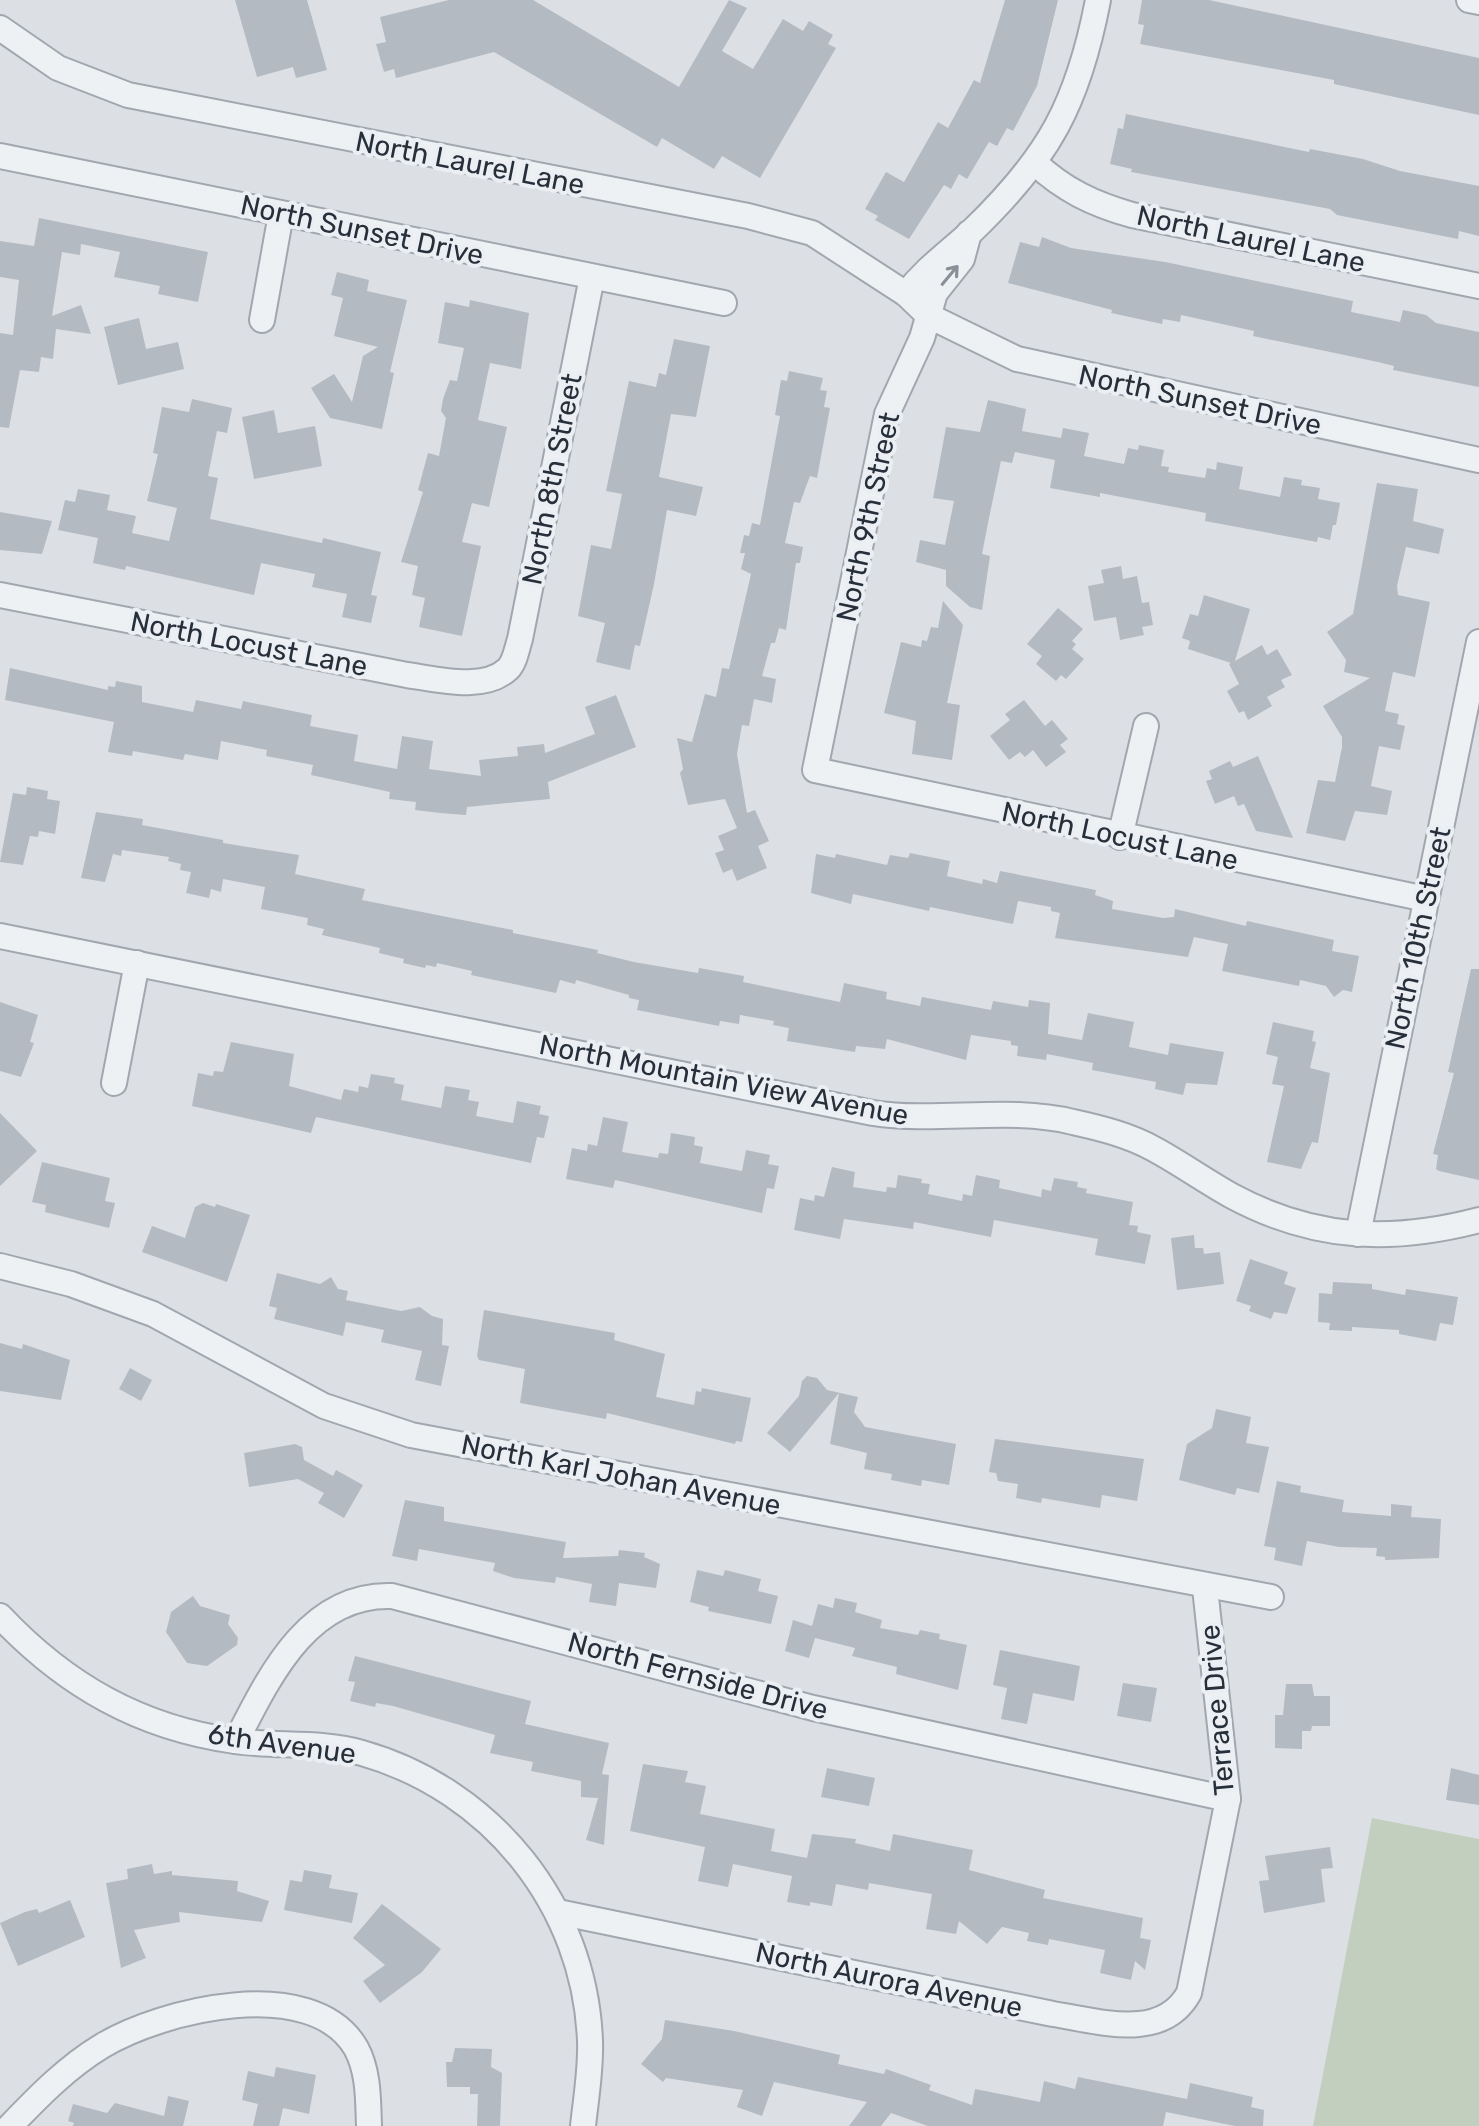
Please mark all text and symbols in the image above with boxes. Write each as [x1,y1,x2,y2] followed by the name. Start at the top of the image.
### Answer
[353,125,587,201] street label: North Laurel Lane
[238,188,486,272] street label: North Sunset Drive
[1134,199,1368,279] street label: North Laurel Lane
[941,265,958,286] one-way arrow
[1076,358,1324,442] street label: North Sunset Drive
[515,370,589,588] street label: North 8th Street
[830,409,906,625] street label: North 9th Street
[128,605,370,683] street label: North Locust Lane
[999,795,1241,877] street label: North Locust Lane
[1378,824,1458,1052] street label: North 10th Street
[537,1028,911,1132] street label: North Mountain View Avenue
[458,1428,784,1522] street label: North Karl Johan Avenue
[1193,1623,1241,1797] street label: Terrace Drive
[564,1625,832,1727] street label: North Fernside Drive
[206,1717,358,1771] street label: 6th Avenue
[752,1936,1026,2024] street label: North Aurora Avenue

